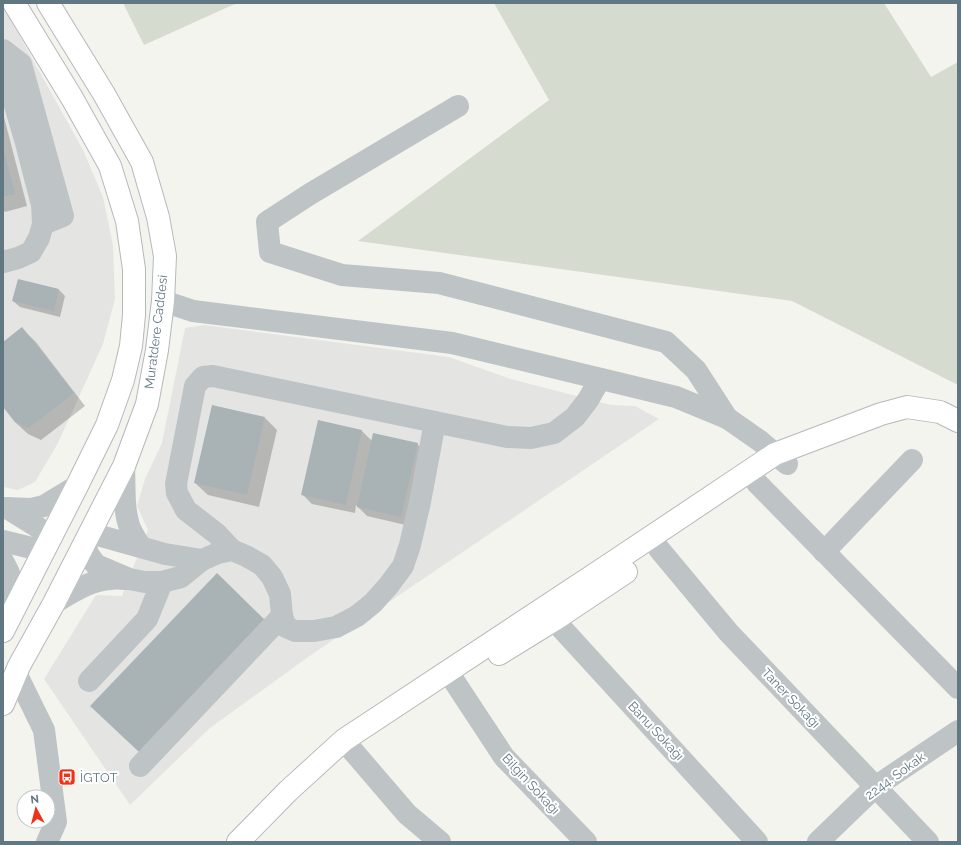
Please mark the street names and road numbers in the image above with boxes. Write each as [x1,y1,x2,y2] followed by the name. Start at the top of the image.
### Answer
[142,274,170,390] street label: Muratdere Caddesi
[759,665,823,731] street label: Taner Sokağı
[625,699,687,763] street label: Banu Sokağı
[862,749,928,803] street label: 2244. Sokak
[499,751,563,817] street label: Bilgin Sokağı

